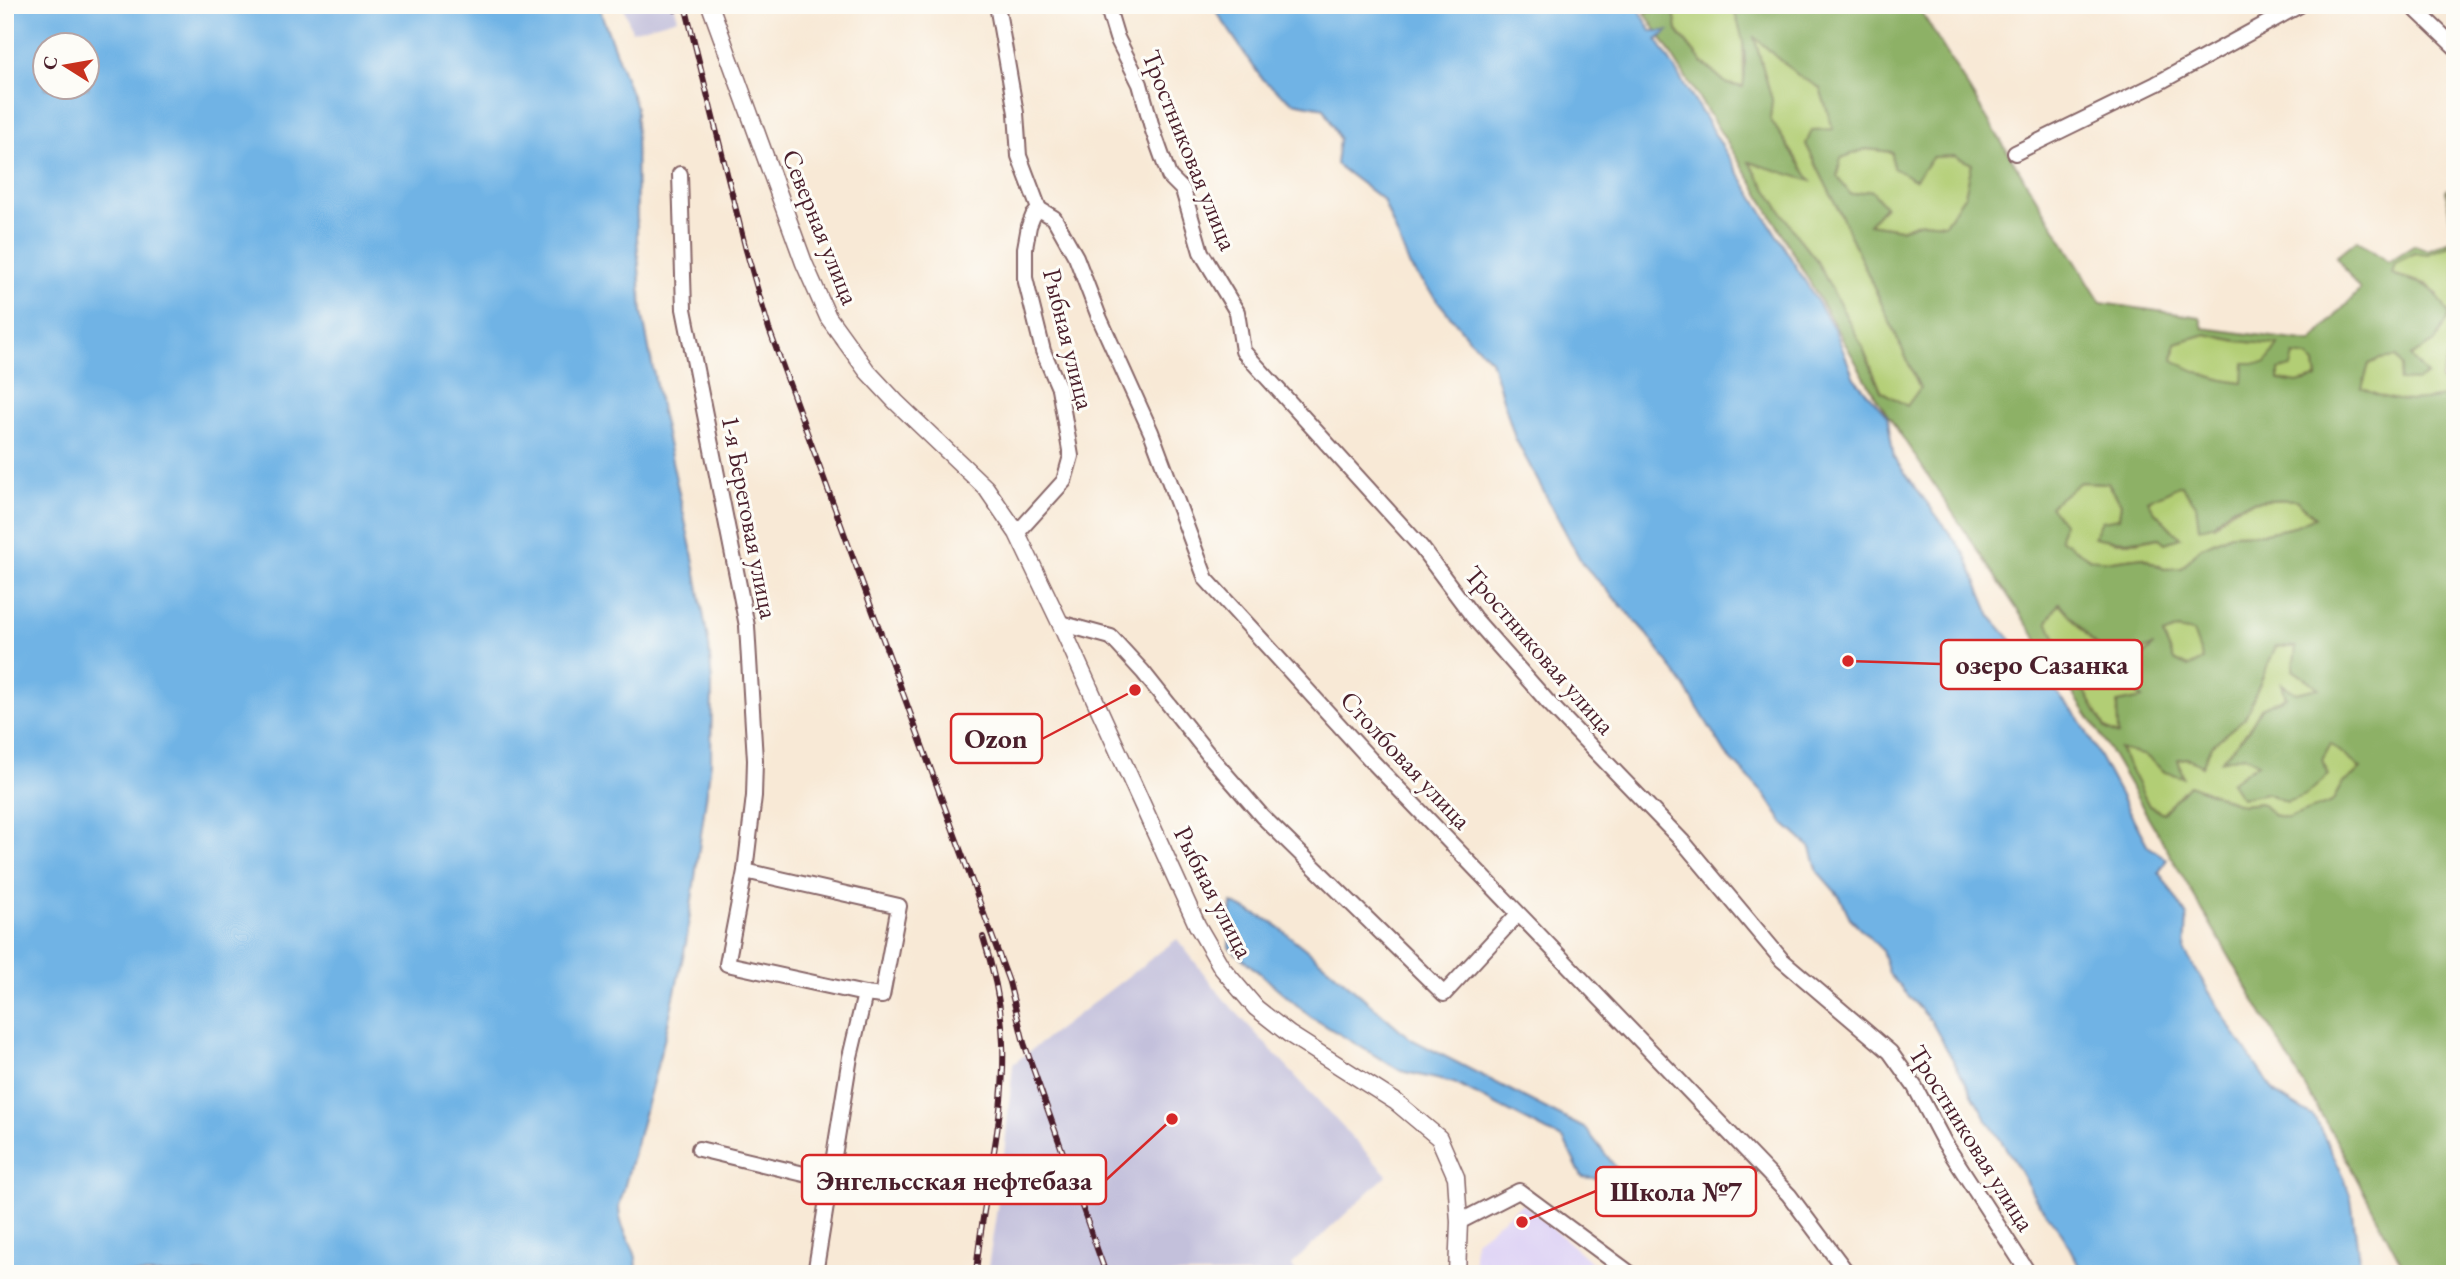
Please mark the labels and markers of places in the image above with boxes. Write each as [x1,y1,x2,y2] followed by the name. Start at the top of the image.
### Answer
[1941,640,2142,689] callout: озеро Сазанка
[951,714,1042,763] callout: Ozon
[802,1155,1106,1204] callout: Энгельсская нефтебаза
[1596,1167,1756,1216] callout: Школа №7

